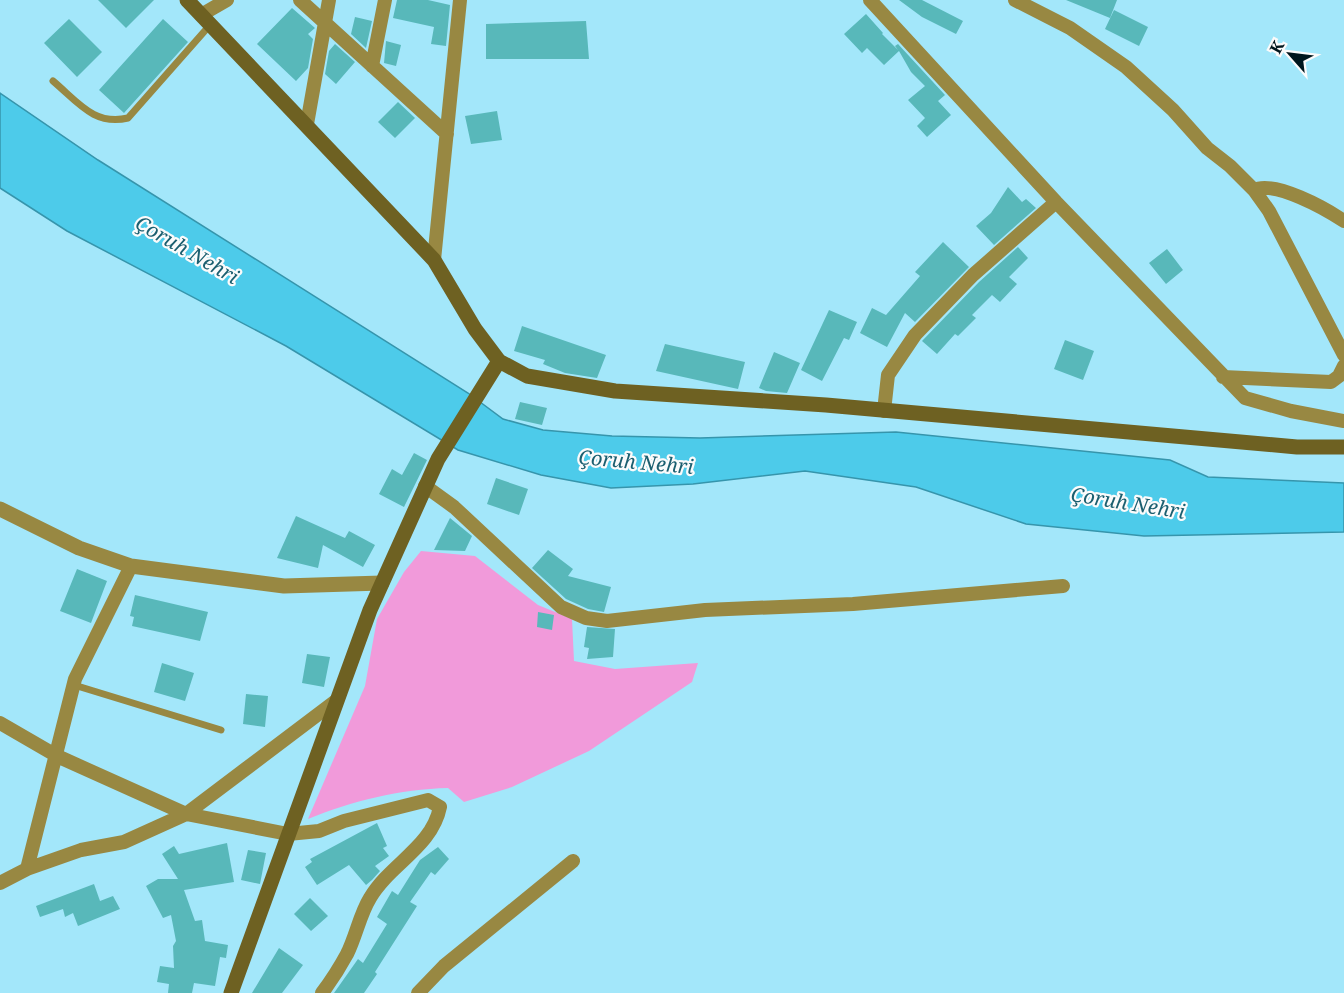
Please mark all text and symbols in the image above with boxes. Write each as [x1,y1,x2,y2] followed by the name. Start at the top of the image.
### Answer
[1260,24,1320,84] north arrow
[1264,36,1289,57] text: K
[131,209,244,290] water label: Çoruh Nehri
[578,443,695,480] water label: Çoruh Nehri
[1069,480,1187,525] water label: Çoruh Nehri

